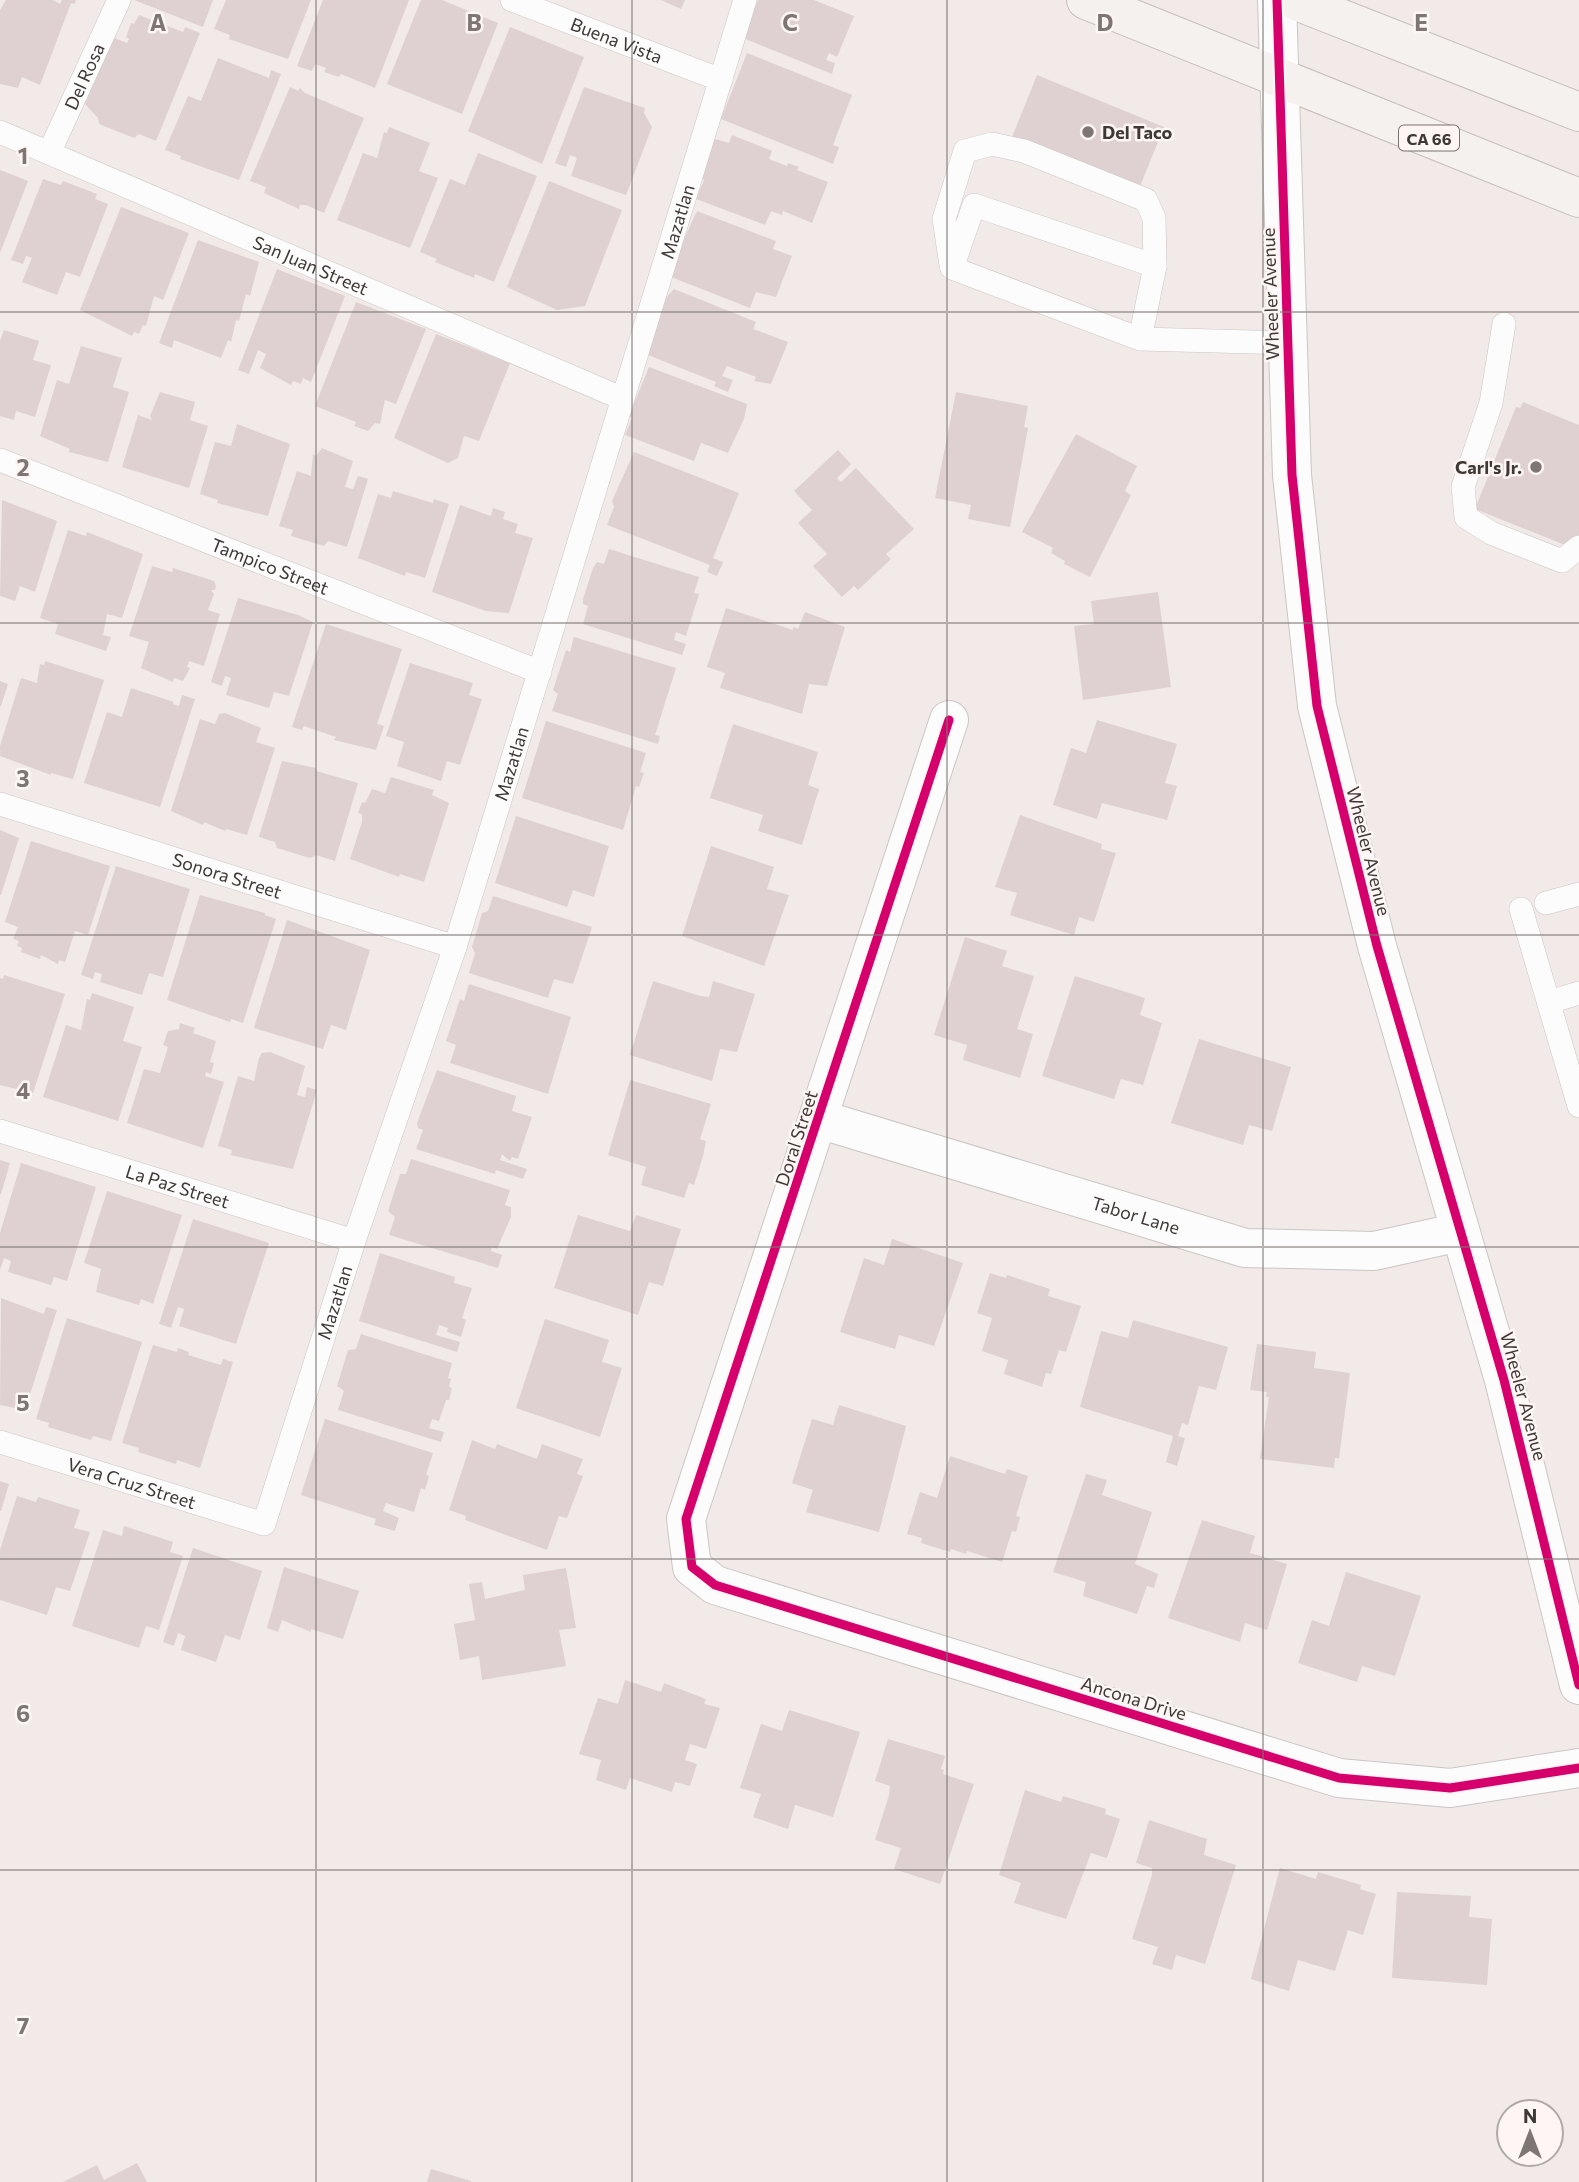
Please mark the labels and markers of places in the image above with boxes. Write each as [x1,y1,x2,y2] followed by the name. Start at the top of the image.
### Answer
[1102,121,1173,143] place label: Del Taco
[1080,124,1096,140] marker: Del Taco
[1455,456,1522,478] place label: Carl's Jr.
[1528,459,1544,475] marker: Carl's Jr.

